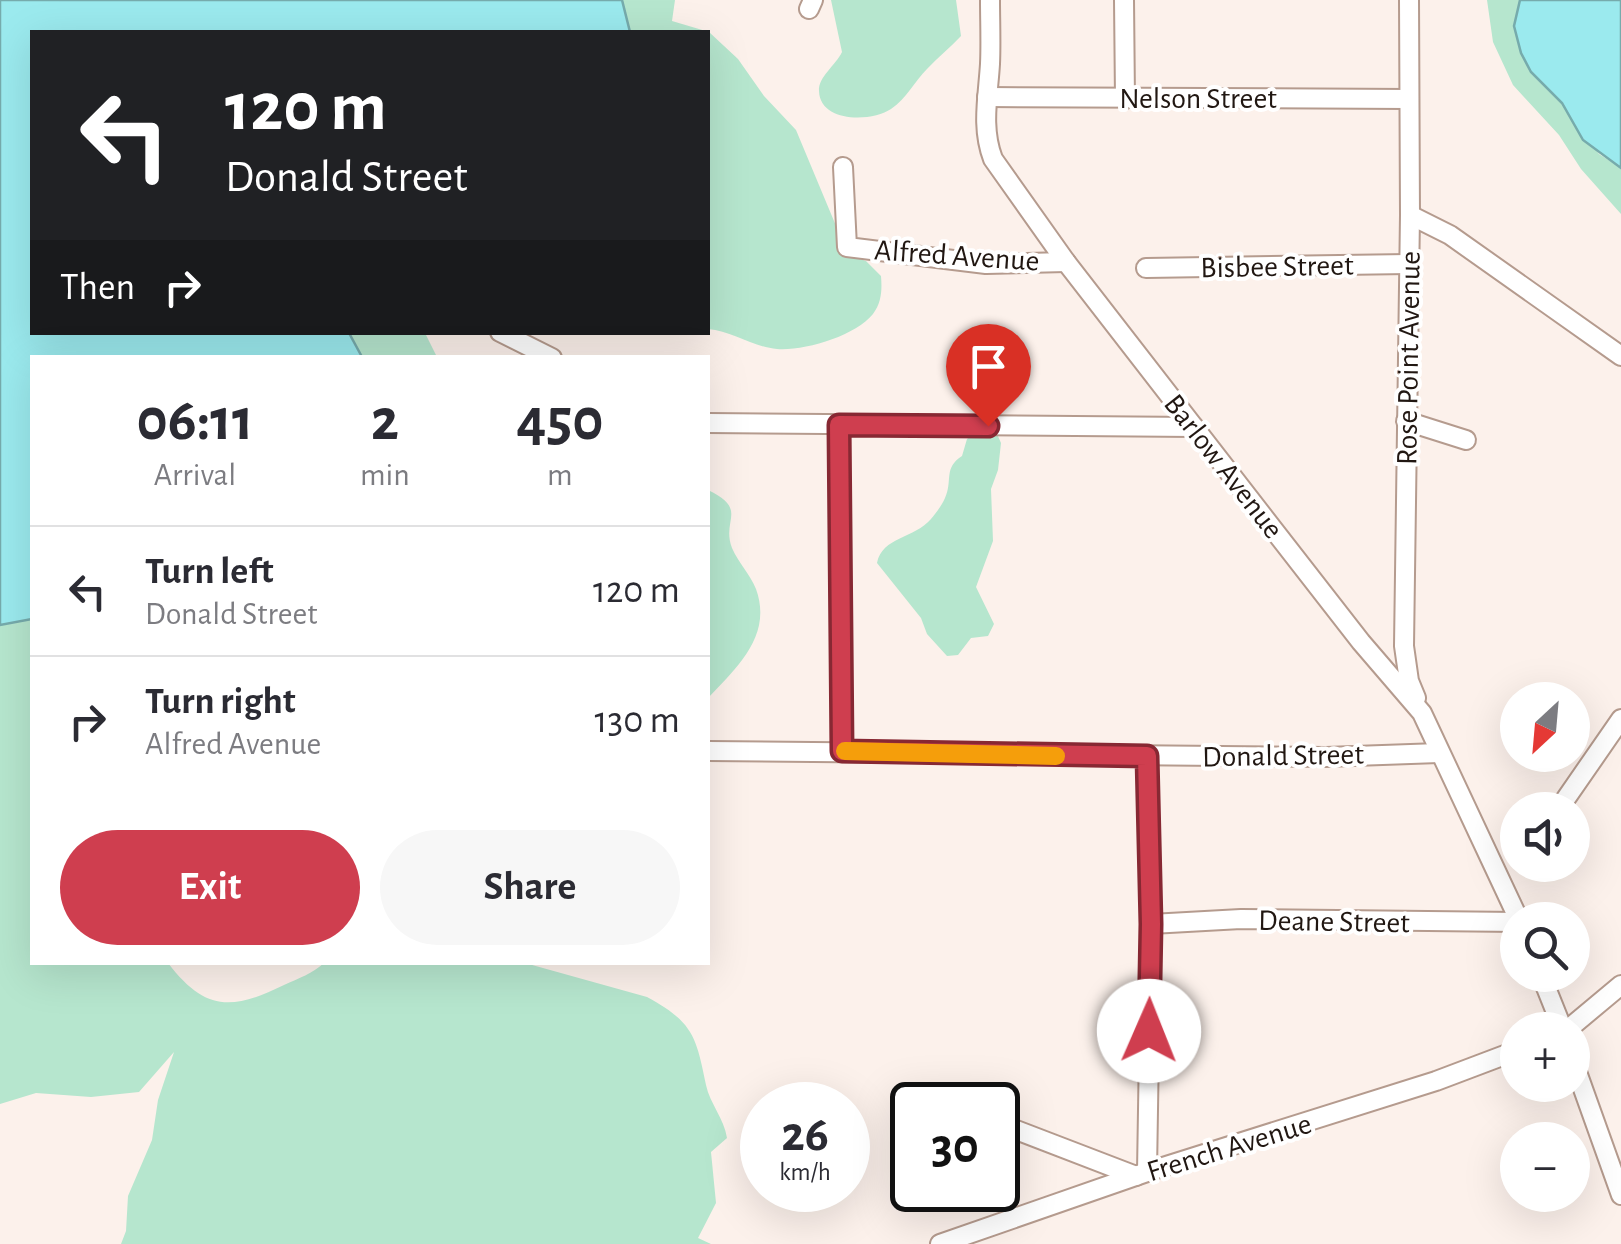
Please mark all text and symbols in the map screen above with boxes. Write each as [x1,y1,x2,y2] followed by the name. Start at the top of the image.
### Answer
[60,70,190,200] icon: left
[225,73,387,143] text: 120 m
[1119,84,1277,114] street label: Nelson Street
[225,155,468,200] text: Donald Street
[873,235,1040,277] street label: Alfred Avenue
[1200,251,1354,283] street label: Bisbee Street
[1392,251,1426,465] street label: Rose Point Avenue
[155,260,210,315] icon: right
[60,269,135,307] text: Then
[946,324,1031,427] pin
[961,339,1016,394] icon: arrive
[1158,389,1289,544] street label: Barlow Avenue
[136,391,254,451] text: 06:11
[371,391,399,451] text: 2
[516,391,604,451] text: 450
[154,459,236,491] text: Arrival
[360,459,410,491] text: min
[547,459,573,491] text: m
[145,553,273,591] text: Turn left
[60,564,115,619] icon: left
[593,572,680,610] text: 120 m
[145,598,317,630] text: Donald Street
[1500,682,1590,772] north arrow
[1500,682,1590,1212] map controls
[145,683,295,721] text: Turn right
[60,694,115,749] icon: right
[595,702,680,740] text: 130 m
[145,728,321,760] text: Alfred Avenue
[1202,740,1365,772] street label: Donald Street
[1500,792,1590,882] button: sound
[60,830,360,945] button: Exit
[380,830,680,945] button: Share
[1500,902,1590,992] button: search
[1258,906,1410,938] street label: Deane Street
[1097,979,1201,1083] position arrow
[1500,1012,1590,1102] button: +
[890,1082,1020,1212] speed limit sign: 30
[1143,1109,1315,1187] street label: French Avenue
[781,1110,829,1160] text: 26
[1500,1122,1590,1212] button: −
[779,1160,831,1185] text: km/h

